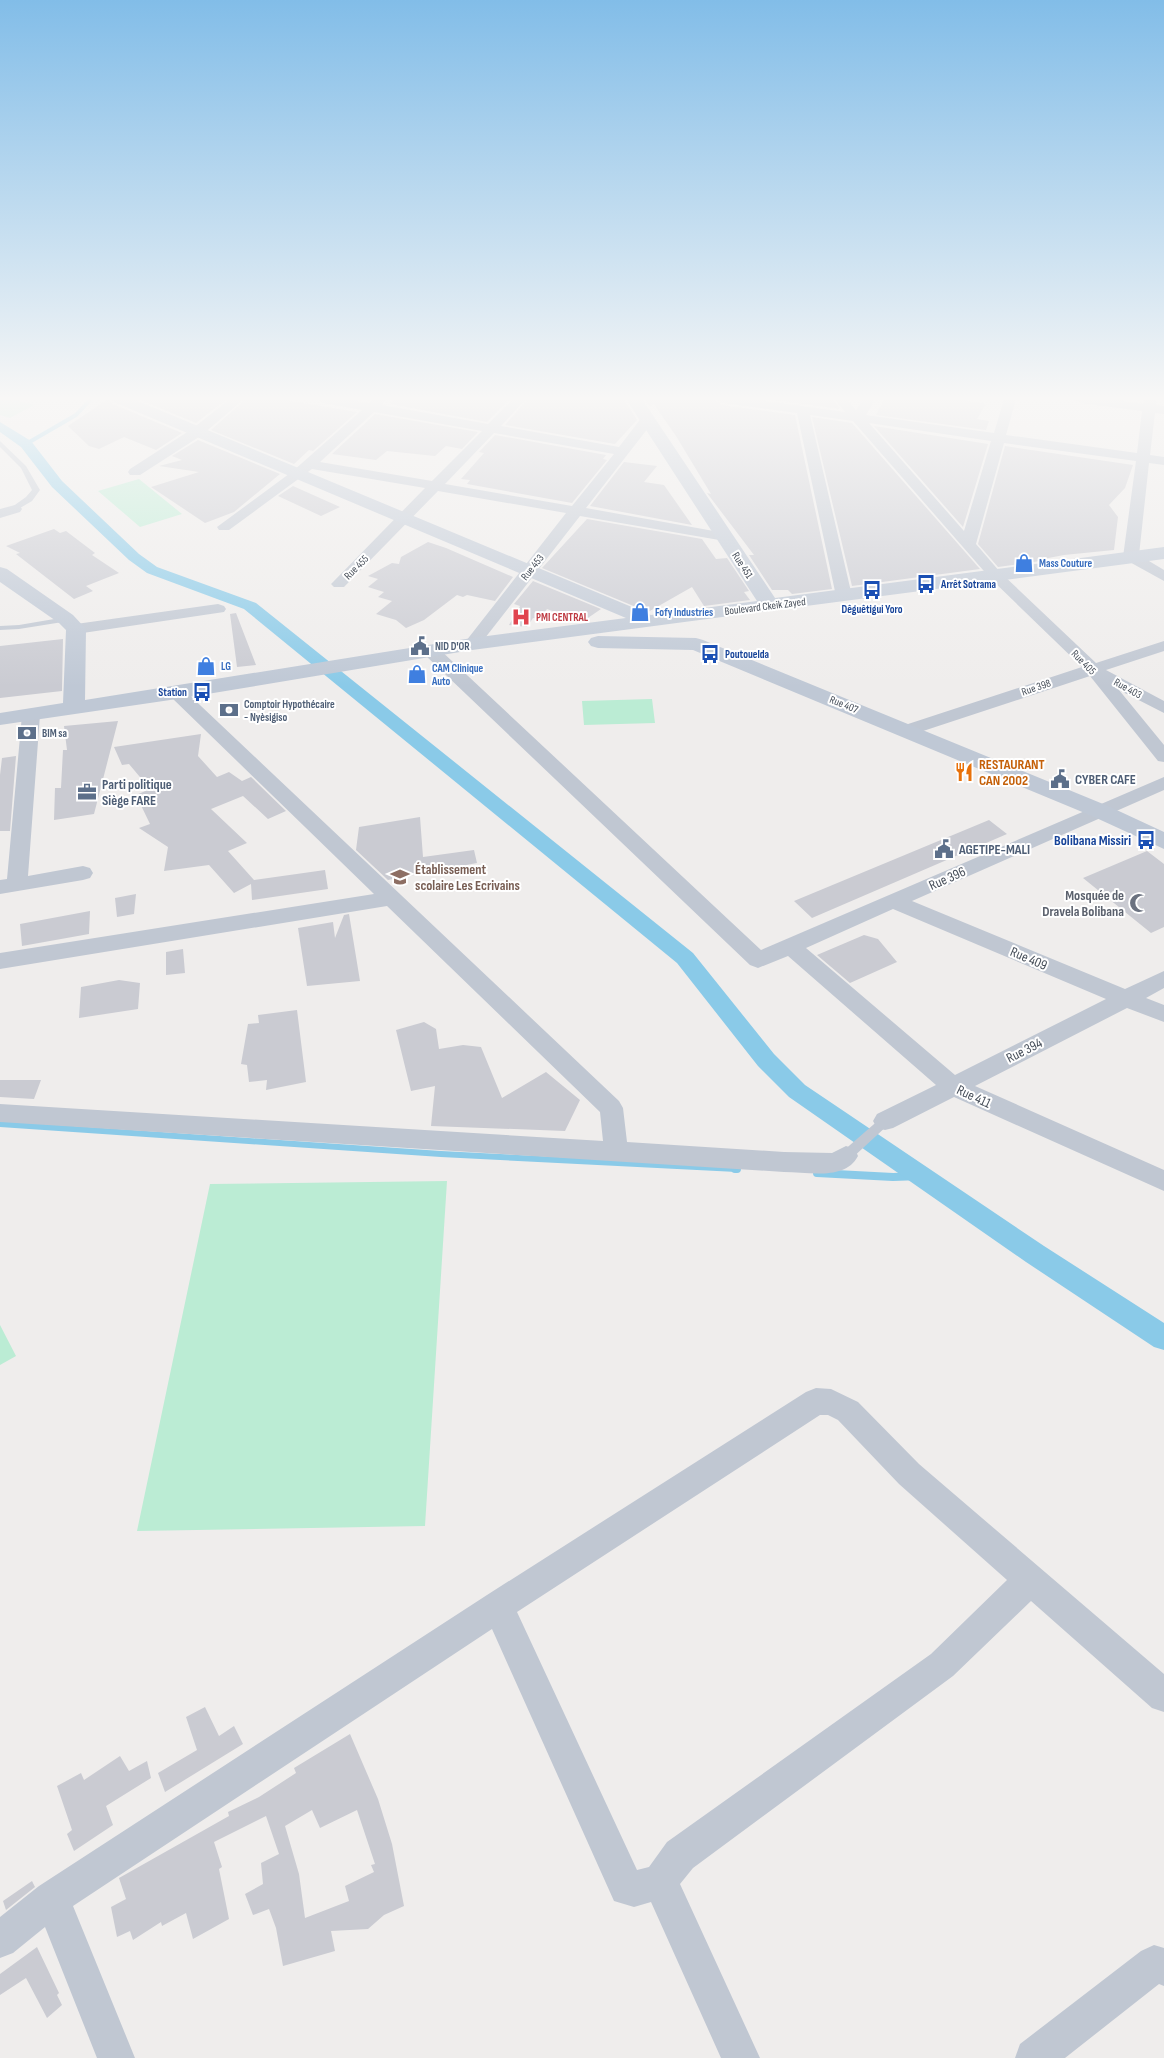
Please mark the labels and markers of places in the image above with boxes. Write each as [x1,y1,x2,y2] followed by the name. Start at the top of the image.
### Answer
[1013,552,1035,574] shop icon: Mass Couture
[1039,557,1092,570] place label: Mass Couture
[915,573,937,595] bus stop icon: Arrêt Sotrama
[940,578,997,591] place label: Arrêt Sotrama
[861,579,883,601] bus stop icon: Dêguêtigui Yoro
[629,601,651,623] shop icon: Fofy Industries
[841,603,903,616] place label: Dêguêtigui Yoro
[510,606,532,628] hospital icon: PMI CENTRAL
[655,606,713,619] place label: Fofy Industries
[536,611,589,624] place label: PMI CENTRAL
[409,635,431,657] public building icon: NID D'OR
[435,640,470,653] place label: NID D'OR
[699,643,721,665] bus stop icon: Poutouelda
[725,648,769,661] place label: Poutouelda
[195,655,217,677] shop icon: LG
[221,660,231,673] place label: LG
[431,662,483,688] place label: CAM Clinique Auto
[406,663,428,685] shop icon: CAM Clinique Auto
[191,681,213,703] bus stop icon: Station
[158,686,187,699] place label: Station
[244,698,335,724] place label: Comptoir Hypothécaire - Nyèsigiso
[218,699,240,721] bank icon: Comptoir Hypothécaire - Nyèsigiso
[16,722,38,744] bank icon: BIM sa
[42,727,68,740] place label: BIM sa
[979,756,1045,789] place label: RESTAURANT CAN 2002
[953,761,975,783] restaurant icon: RESTAURANT CAN 2002
[1049,768,1071,790] public building icon: CYBER CAFE
[1075,771,1136,788] place label: CYBER CAFE
[102,776,172,809] place label: Parti politique Siège FARE
[76,781,98,803] office icon: Parti politique Siège FARE
[1135,829,1157,851] bus stop icon: Bolibana Missiri
[1054,832,1131,849] place label: Bolibana Missiri
[933,838,955,860] public building icon: AGETIPE-MALI
[958,841,1030,858] place label: AGETIPE-MALI
[415,861,520,894] place label: Établissement scolaire Les Ecrivains
[389,866,411,888] school or university icon: Établissement scolaire Les Ecrivains
[1042,887,1124,920] place label: Mosquée de Dravela Bolibana
[1128,892,1150,914] mosque icon: Mosquée de Dravela Bolibana

